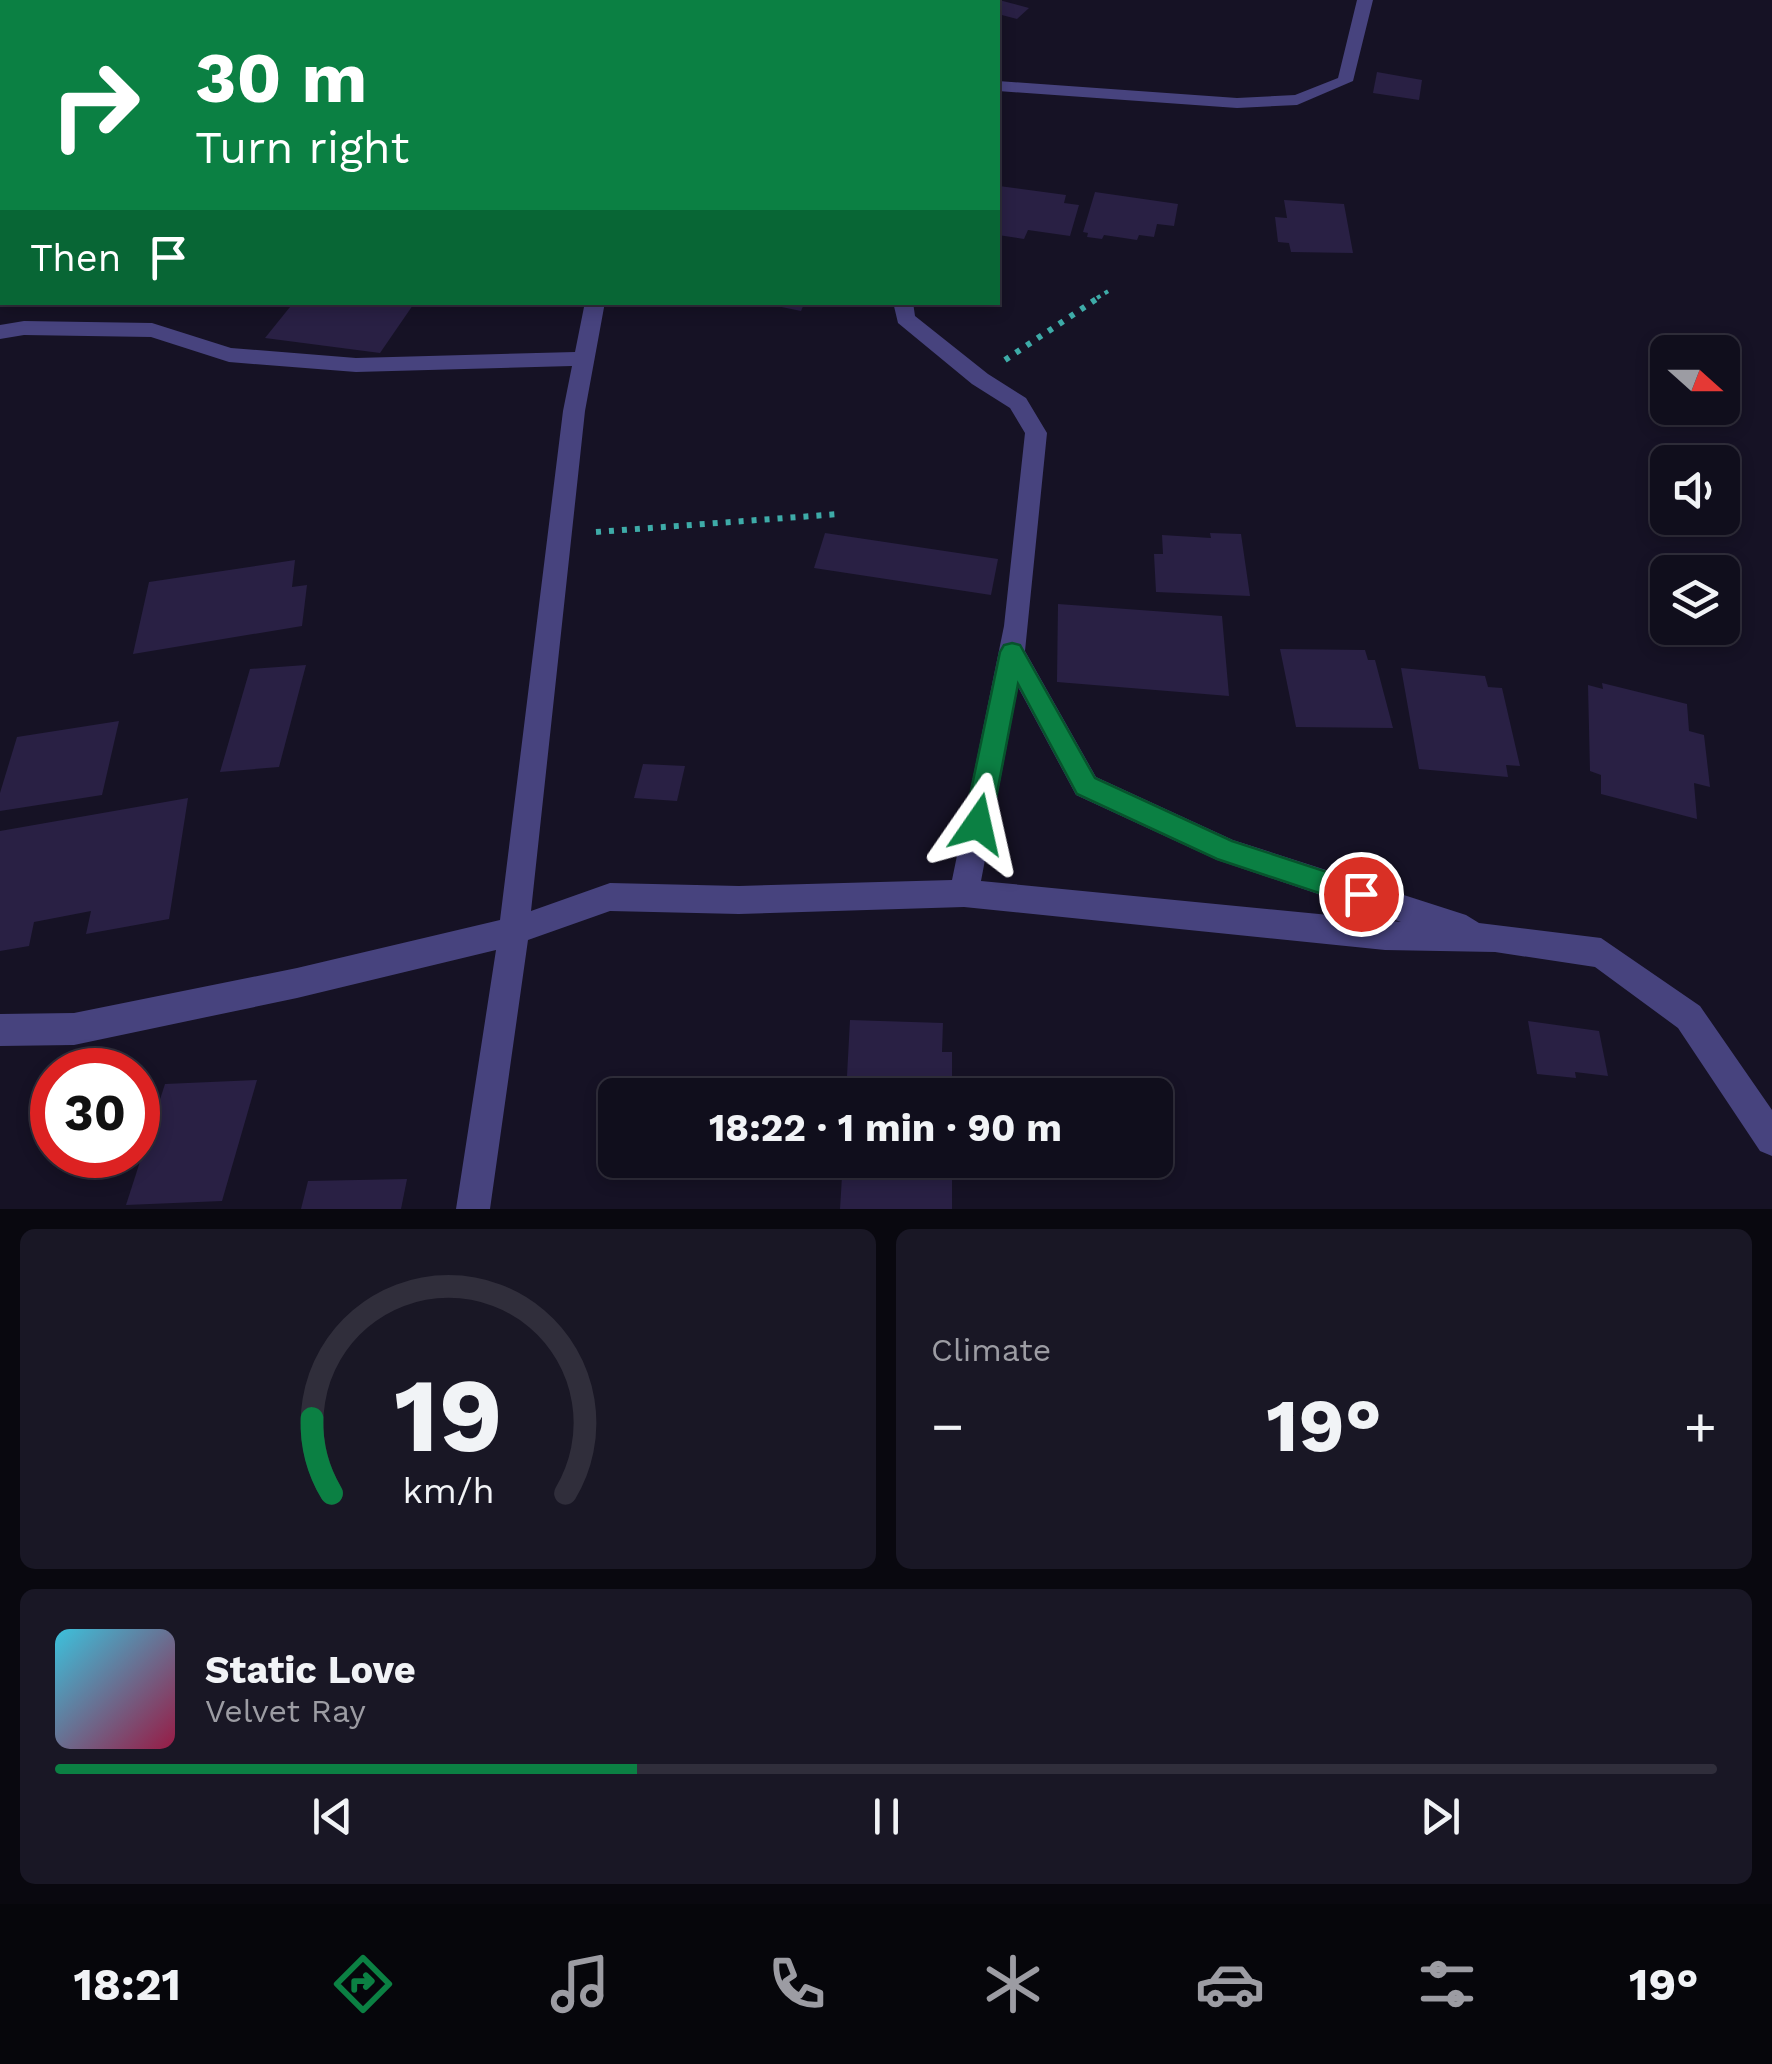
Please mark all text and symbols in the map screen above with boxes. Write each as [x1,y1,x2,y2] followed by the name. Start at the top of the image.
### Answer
[195,37,367,119] text: 30 m
[30,40,160,170] icon: right
[195,121,409,174] text: Turn right
[141,230,196,285] icon: arrive
[30,236,121,280] text: Then
[1650,335,1740,425] north arrow
[1650,335,1740,645] map controls
[1650,445,1740,535] button: sound
[1650,555,1740,645] button: layers
[926,772,1030,876] position arrow
[1319,852,1404,937] pin
[1334,867,1389,922] icon: arrive
[30,1048,160,1178] speed limit sign: 30
[709,1106,1062,1150] text: 18:22 · 1 min · 90 m
[931,1331,1051,1369] text: Climate
[394,1354,502,1476] text: 19
[1266,1381,1382,1469] text: 19°
[931,1394,964,1458] text: −
[1684,1394,1717,1458] text: +
[402,1470,494,1512] text: km/h
[205,1648,416,1692] text: Static Love
[205,1692,366,1730] text: Velvet Ray
[305,1789,360,1844] icon: previous
[859,1789,914,1844] icon: pause
[1413,1789,1468,1844] icon: next
[328,1949,398,2019] icon: directions
[545,1949,615,2019] icon: music
[762,1949,832,2019] icon: phone
[978,1949,1048,2019] icon: climate
[1195,1949,1265,2019] icon: car
[1412,1949,1482,2019] icon: filters
[73,1958,181,2011] text: 18:21
[1629,1958,1698,2011] text: 19°

